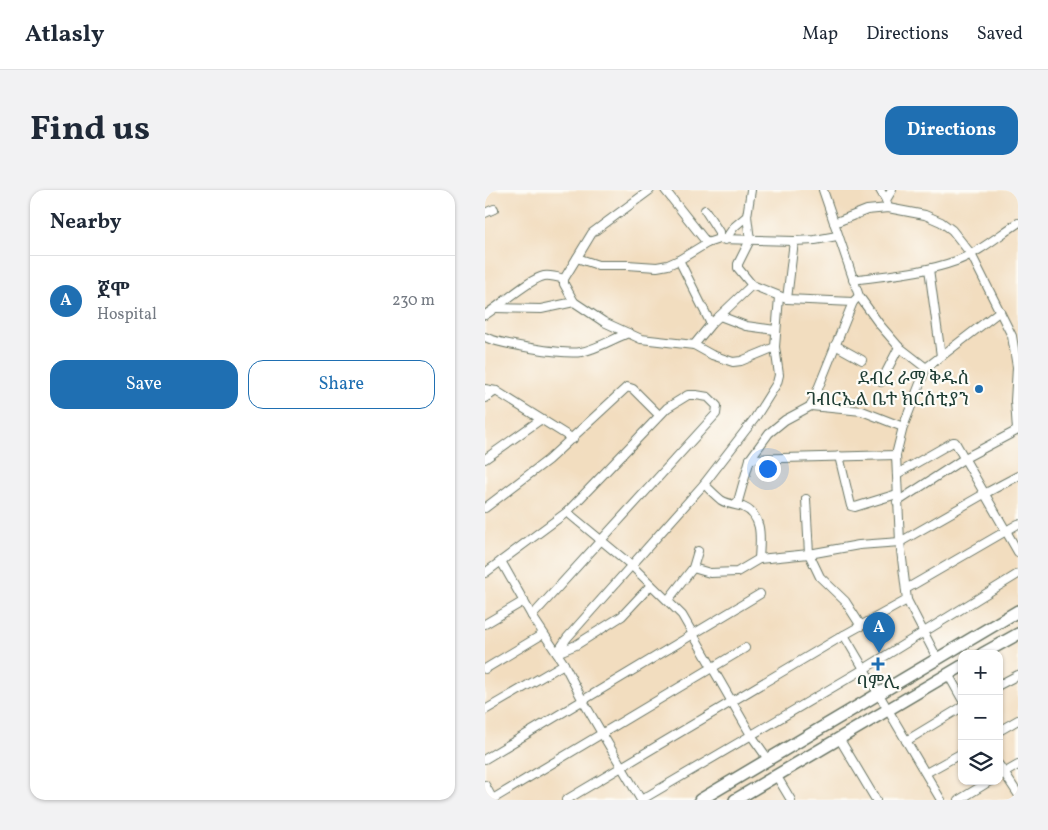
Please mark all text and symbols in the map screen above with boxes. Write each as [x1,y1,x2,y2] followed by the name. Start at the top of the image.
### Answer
[25,18,104,52] text: Atlasly
[802,22,838,47] text: Map
[866,22,949,47] text: Directions
[977,22,1023,47] text: Saved
[30,106,150,154] text: Find us
[885,106,1018,155] button: Directions
[50,208,121,237] text: Nearby
[97,278,130,304] text: ጀሞ
[60,290,72,312] text: A
[392,290,435,312] text: 230 m
[97,304,157,326] text: Hospital
[50,360,238,409] button: Save
[248,360,435,409] button: Share
[807,367,969,413] place label: ደብረ ራማ ቅዱስ ገብርኤል ቤተ ክርስቲያን
[973,383,985,395] marker: ደብረ ራማ ቅዱስ ገብርኤል ቤተ ክርስቲያን
[755,456,781,482] your location
[863,612,895,653] pin: A
[958,650,1003,785] map controls
[958,650,1003,695] button: +
[872,658,884,670] marker: ባምሊ
[857,671,899,696] place label: ባምሊ
[958,695,1003,740] button: −
[958,740,1003,785] button: layers

